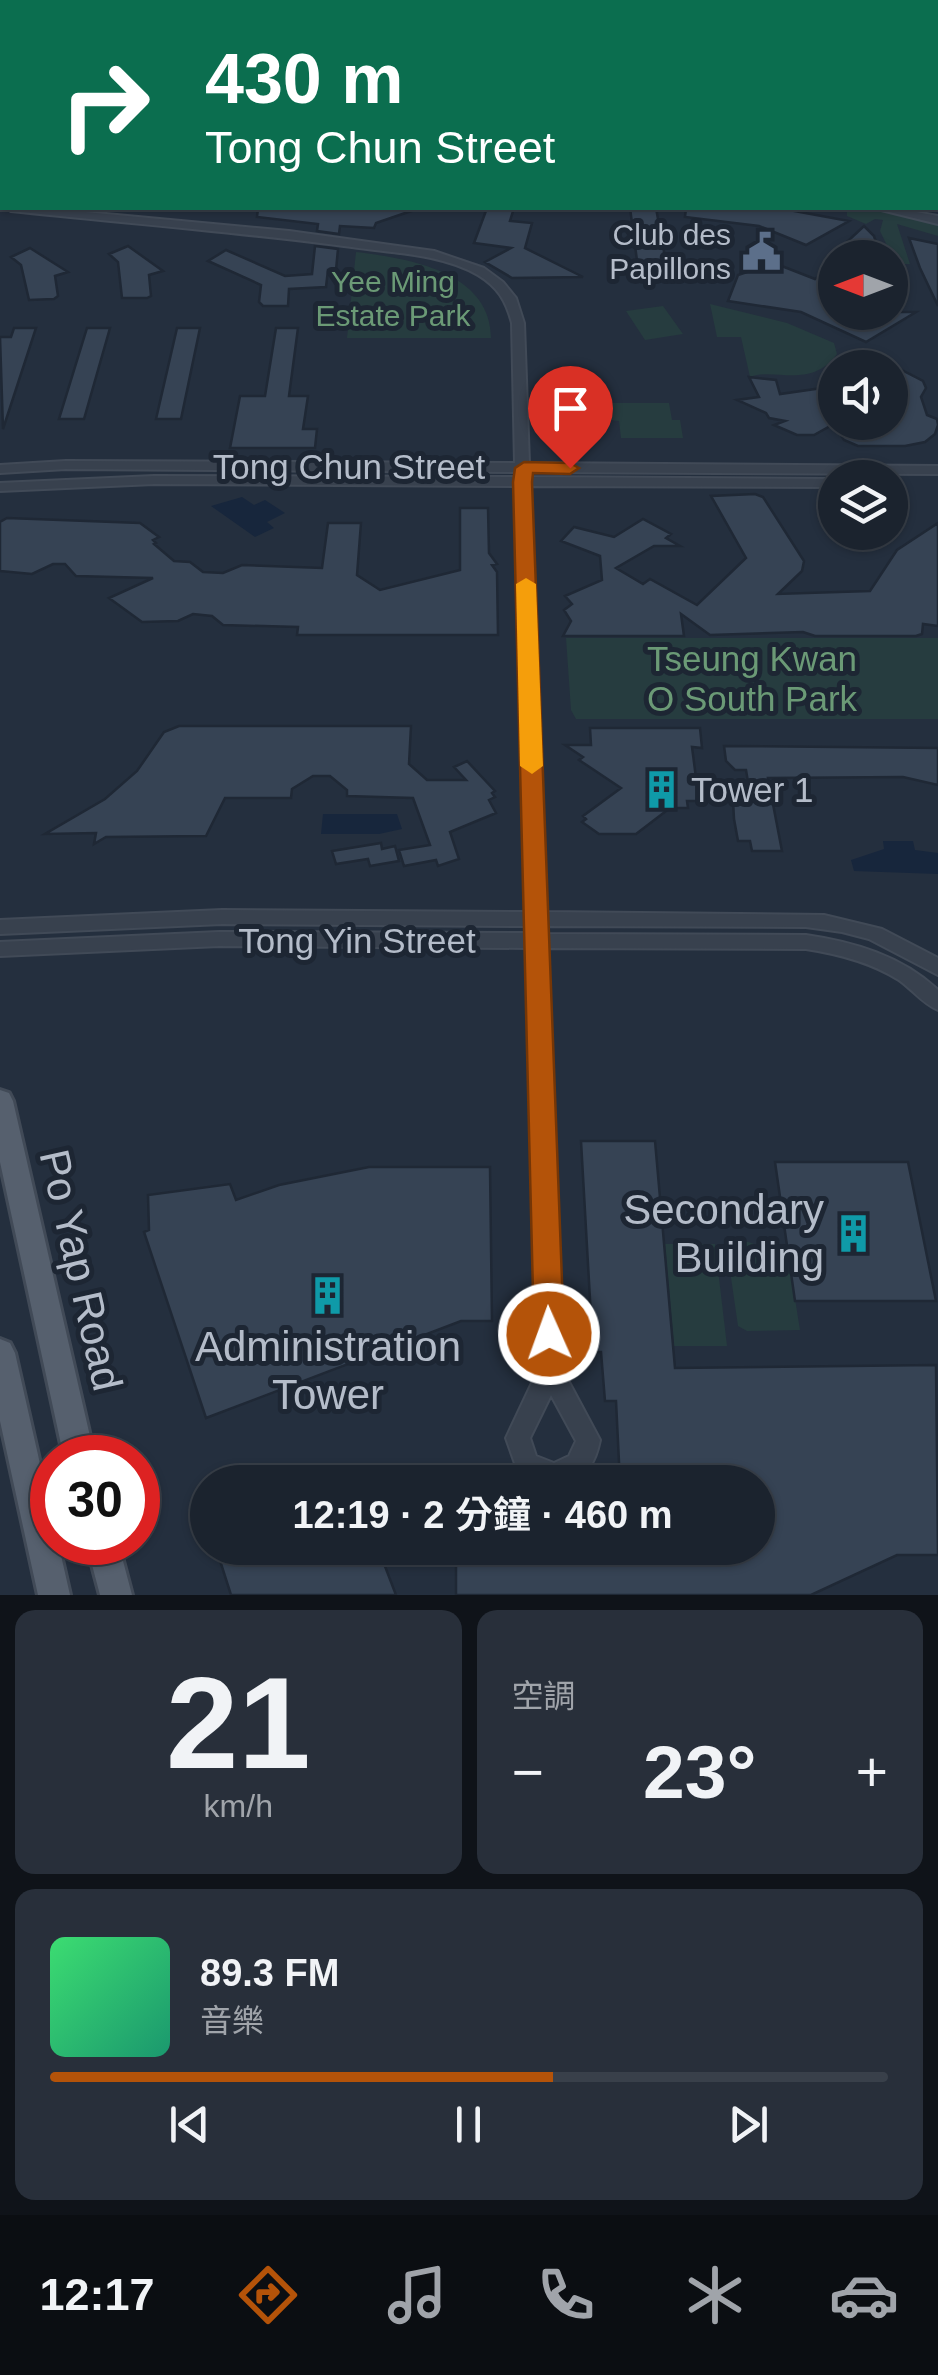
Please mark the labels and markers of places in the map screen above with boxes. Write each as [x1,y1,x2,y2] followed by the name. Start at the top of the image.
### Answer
[609,218,731,285] place label: Club des Papillons
[740,230,782,272] public building icon: Club des Papillons
[528,366,613,469] pin
[640,768,682,810] building icon: Tower 1
[691,770,814,809] place label: Tower 1
[623,1186,824,1281] place label: Secondary Building
[833,1212,875,1254] building icon: Secondary Building
[307,1274,349,1316] building icon: Administration Tower
[195,1323,461,1418] place label: Administration Tower

